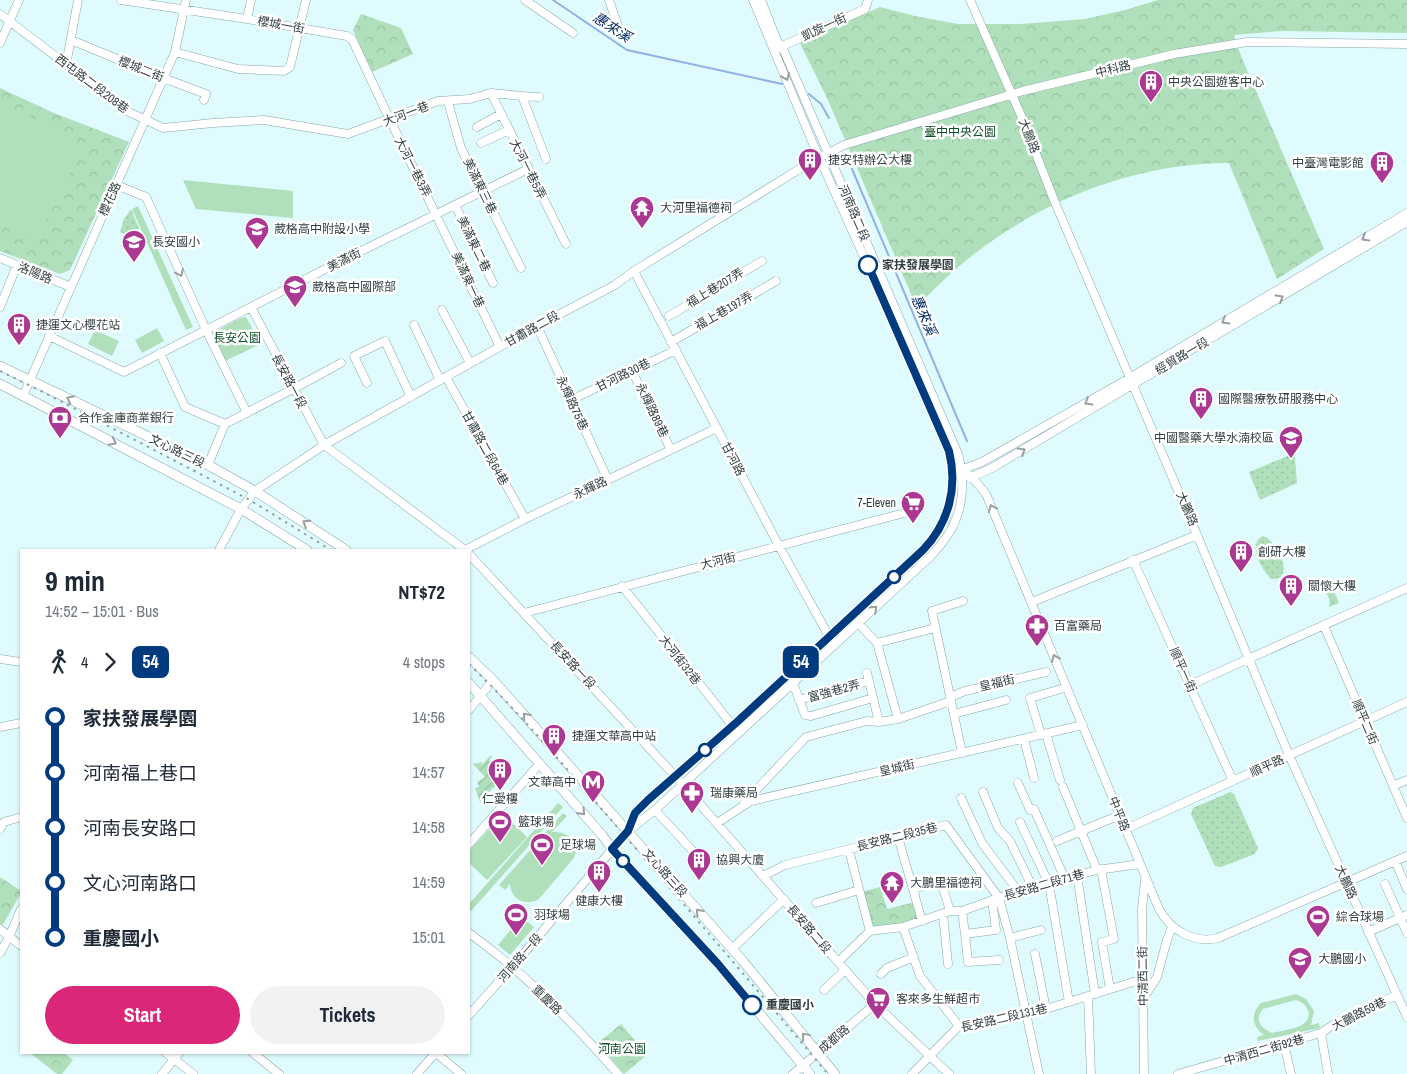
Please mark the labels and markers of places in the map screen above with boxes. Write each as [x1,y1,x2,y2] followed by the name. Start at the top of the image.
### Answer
[1138,69,1164,103] building icon: 中央公園遊客中心
[1168,74,1264,90] place label: 中央公園遊客中心
[797,147,823,181] building icon: 捷安特辦公大樓
[1369,150,1395,184] building icon: 中臺灣電影館
[828,152,912,168] place label: 捷安特辦公大樓
[1292,155,1364,171] place label: 中臺灣電影館
[629,195,655,229] temple icon: 大河里福德祠
[660,200,732,216] place label: 大河里福德祠
[244,216,270,250] school or university icon: 葳格高中附設小學
[274,221,370,237] place label: 葳格高中附設小學
[121,229,147,263] school or university icon: 長安國小
[152,234,200,250] place label: 長安國小
[858,255,878,275] marker: 家扶發展學園
[882,257,954,273] place label: 家扶發展學園
[282,274,308,308] school or university icon: 葳格高中國際部
[312,279,396,295] place label: 葳格高中國際部
[6,312,32,346] building icon: 捷運文心櫻花站
[36,317,120,333] place label: 捷運文心櫻花站
[1188,386,1214,420] building icon: 國際醫療敎研服務中心
[1218,391,1338,407] place label: 國際醫療敎研服務中心
[47,405,73,439] bank icon: 合作金庫商業銀行
[78,410,174,426] place label: 合作金庫商業銀行
[1278,425,1304,459] school or university icon: 中國醫藥大學水湳校區
[1154,430,1274,446] place label: 中國醫藥大學水湳校區
[900,490,926,524] supermarket icon: 7-Eleven
[857,495,896,511] place label: 7-Eleven
[1228,539,1254,573] building icon: 創研大樓
[1258,544,1306,560] place label: 創研大樓
[887,570,901,584] unlabelled marker
[1278,573,1304,607] building icon: 關懷大樓
[1308,578,1356,594] place label: 關懷大樓
[1024,613,1050,647] pharmacy icon: 百富藥局
[1054,618,1102,634] place label: 百富藥局
[541,723,567,757] building icon: 捷運文華高中站
[572,728,656,744] place label: 捷運文華高中站
[698,743,712,757] unlabelled marker
[487,757,513,791] building icon: 仁愛樓
[580,769,606,803] metro station icon: 文華高中
[528,774,576,790] place label: 文華高中
[679,780,705,814] pharmacy icon: 瑞康藥局
[710,785,758,801] place label: 瑞康藥局
[482,791,518,807] place label: 仁愛樓
[487,809,513,843] sports icon: 籃球場
[518,814,554,830] place label: 籃球場
[529,832,555,866] sports icon: 足球場
[560,837,596,853] place label: 足球場
[686,847,712,881] building icon: 協興大廈
[716,852,764,868] place label: 協興大廈
[616,854,630,868] unlabelled marker
[586,859,612,893] building icon: 健康大樓
[879,870,905,904] temple icon: 大鵬里福德祠
[910,875,982,891] place label: 大鵬里福德祠
[575,893,623,909] place label: 健康大樓
[503,902,529,936] sports icon: 羽球場
[1305,904,1331,938] sports icon: 綜合球場
[534,907,570,923] place label: 羽球場
[1336,909,1384,925] place label: 綜合球場
[1287,946,1313,980] school or university icon: 大鵬國小
[1318,951,1366,967] place label: 大鵬國小
[865,986,891,1020] supermarket icon: 客來多生鮮超市
[896,991,980,1007] place label: 客來多生鮮超市
[742,995,762,1015] marker: 重慶國小
[766,997,814,1013] place label: 重慶國小

